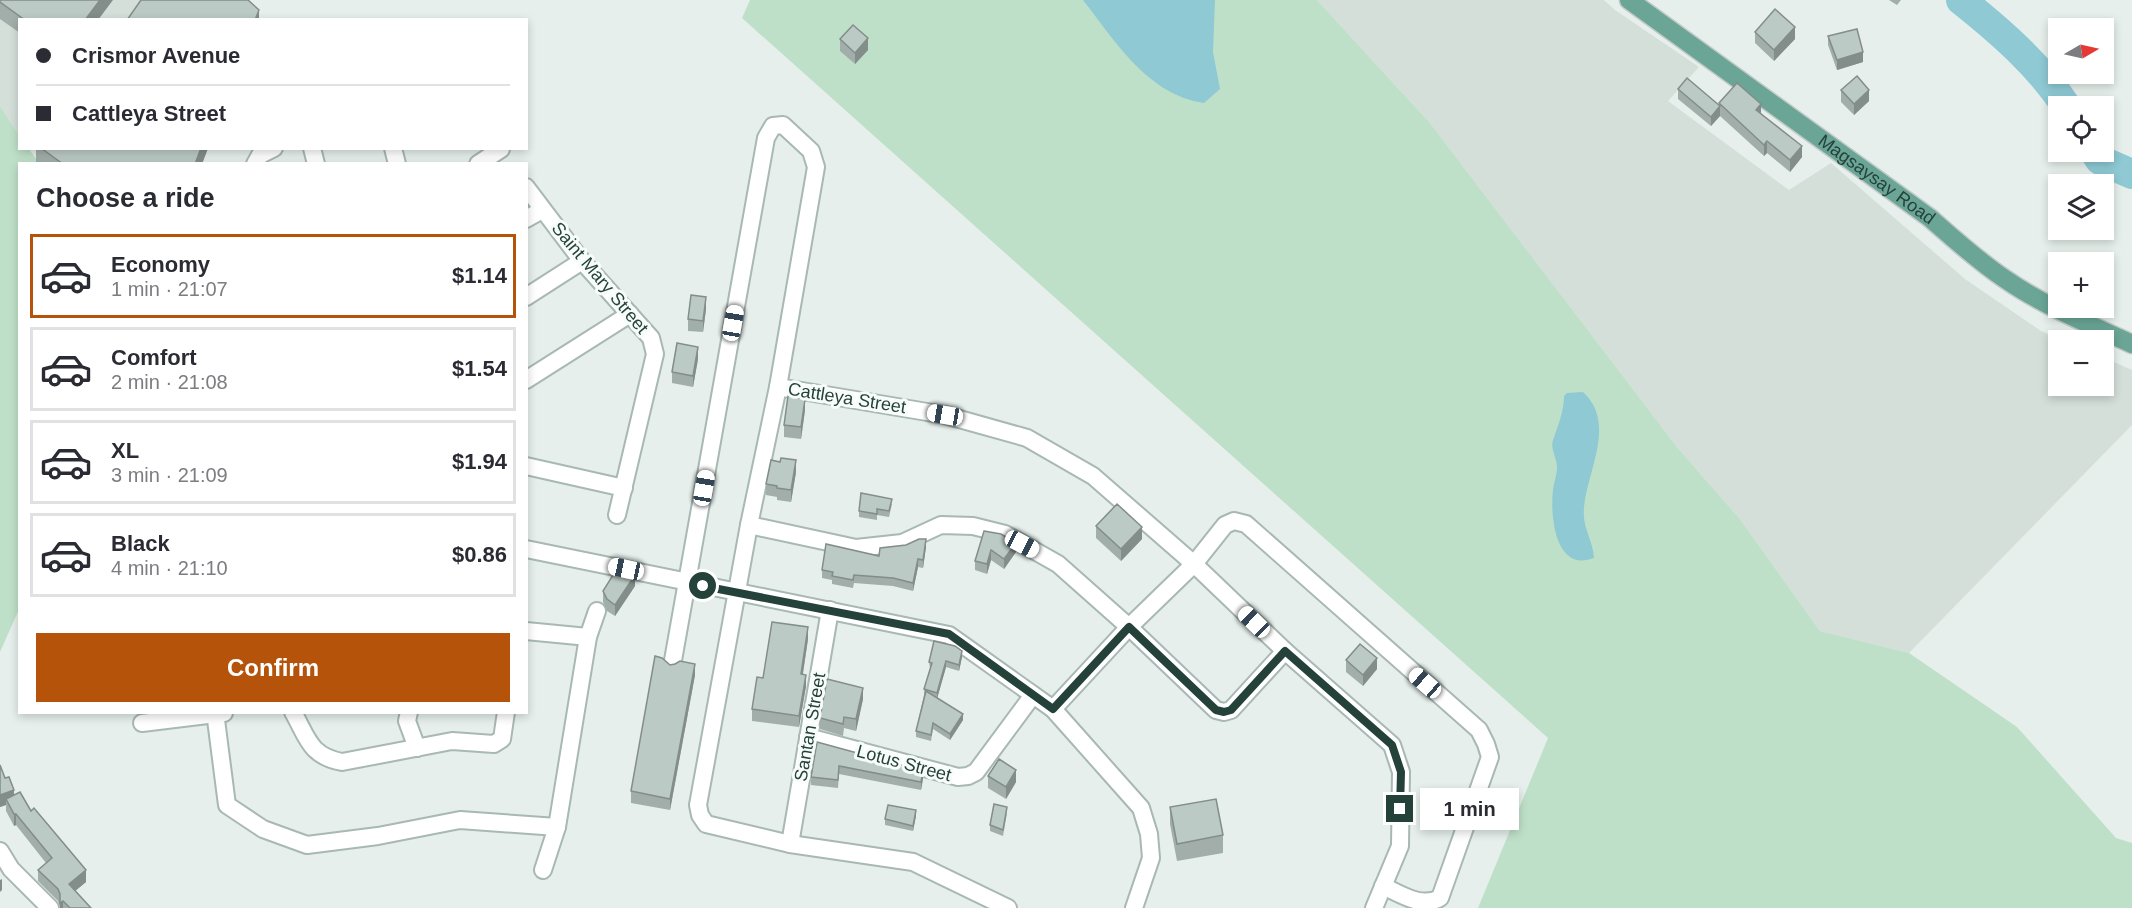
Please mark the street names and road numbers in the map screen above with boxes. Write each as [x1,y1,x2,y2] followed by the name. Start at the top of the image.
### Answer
[1815,131,1939,228] street label: Magsaysay Road
[548,218,652,338] street label: Saint Mary Street
[787,379,907,417] street label: Cattleya Street
[791,671,829,783] street label: Santan Street
[855,741,953,785] street label: Lotus Street

